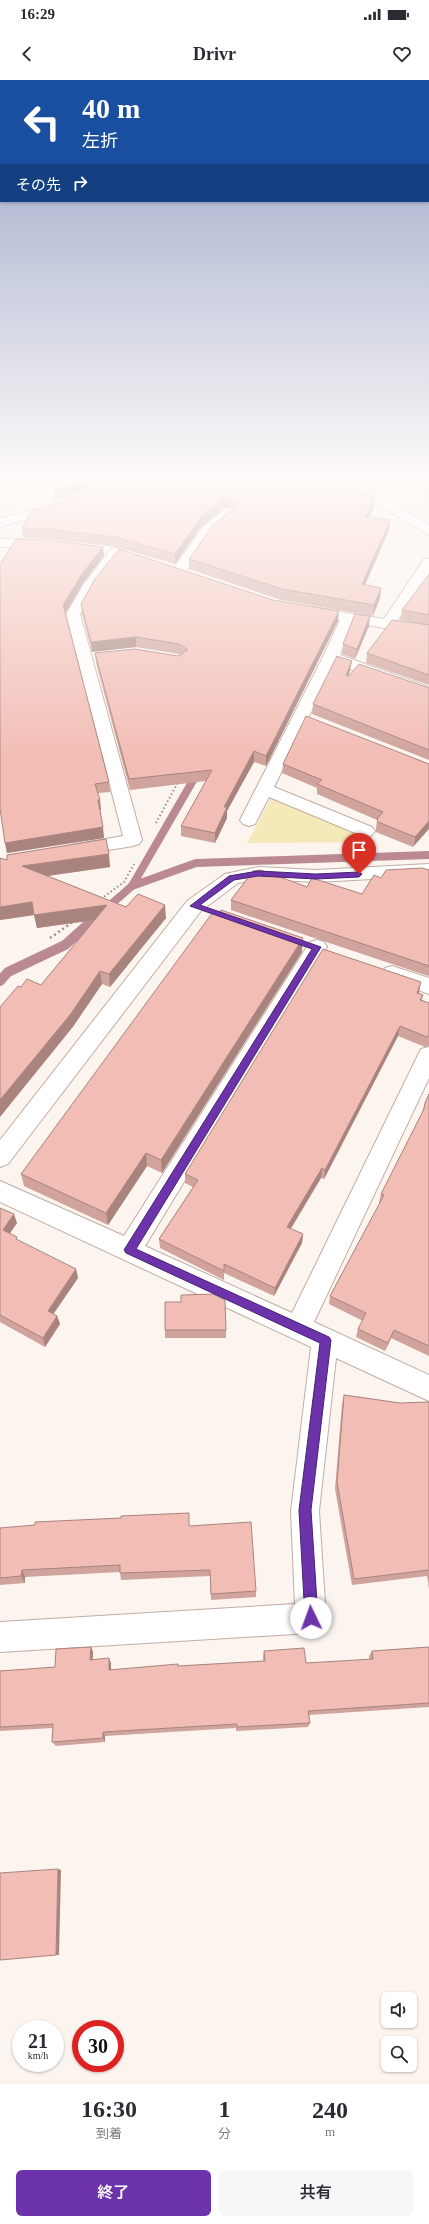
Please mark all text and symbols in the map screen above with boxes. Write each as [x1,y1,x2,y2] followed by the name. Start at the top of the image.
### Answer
[20,6,55,22] text: 16:29
[16,43,38,65] icon: back
[391,43,413,65] icon: heart
[193,44,236,64] text: Drivr
[82,93,140,124] text: 40 m
[16,96,68,148] icon: left
[82,131,118,151] text: 左折
[69,172,91,194] icon: right
[16,177,61,193] text: その先
[342,833,376,874] pin
[348,839,370,861] icon: arrive
[290,1597,332,1639] position arrow
[381,1992,417,2072] map controls
[381,1992,417,2028] button: sound
[72,2020,124,2072] speed limit sign: 30
[28,2030,48,2052] text: 21
[381,2036,417,2072] button: search
[28,2050,48,2061] text: km/h
[81,2096,137,2122] text: 16:30
[218,2096,230,2122] text: 1
[312,2097,348,2123] text: 240
[325,2124,335,2139] text: m
[96,2126,122,2141] text: 到着
[218,2126,231,2141] text: 分
[16,2170,211,2216] button: 終了
[219,2170,413,2216] button: 共有

